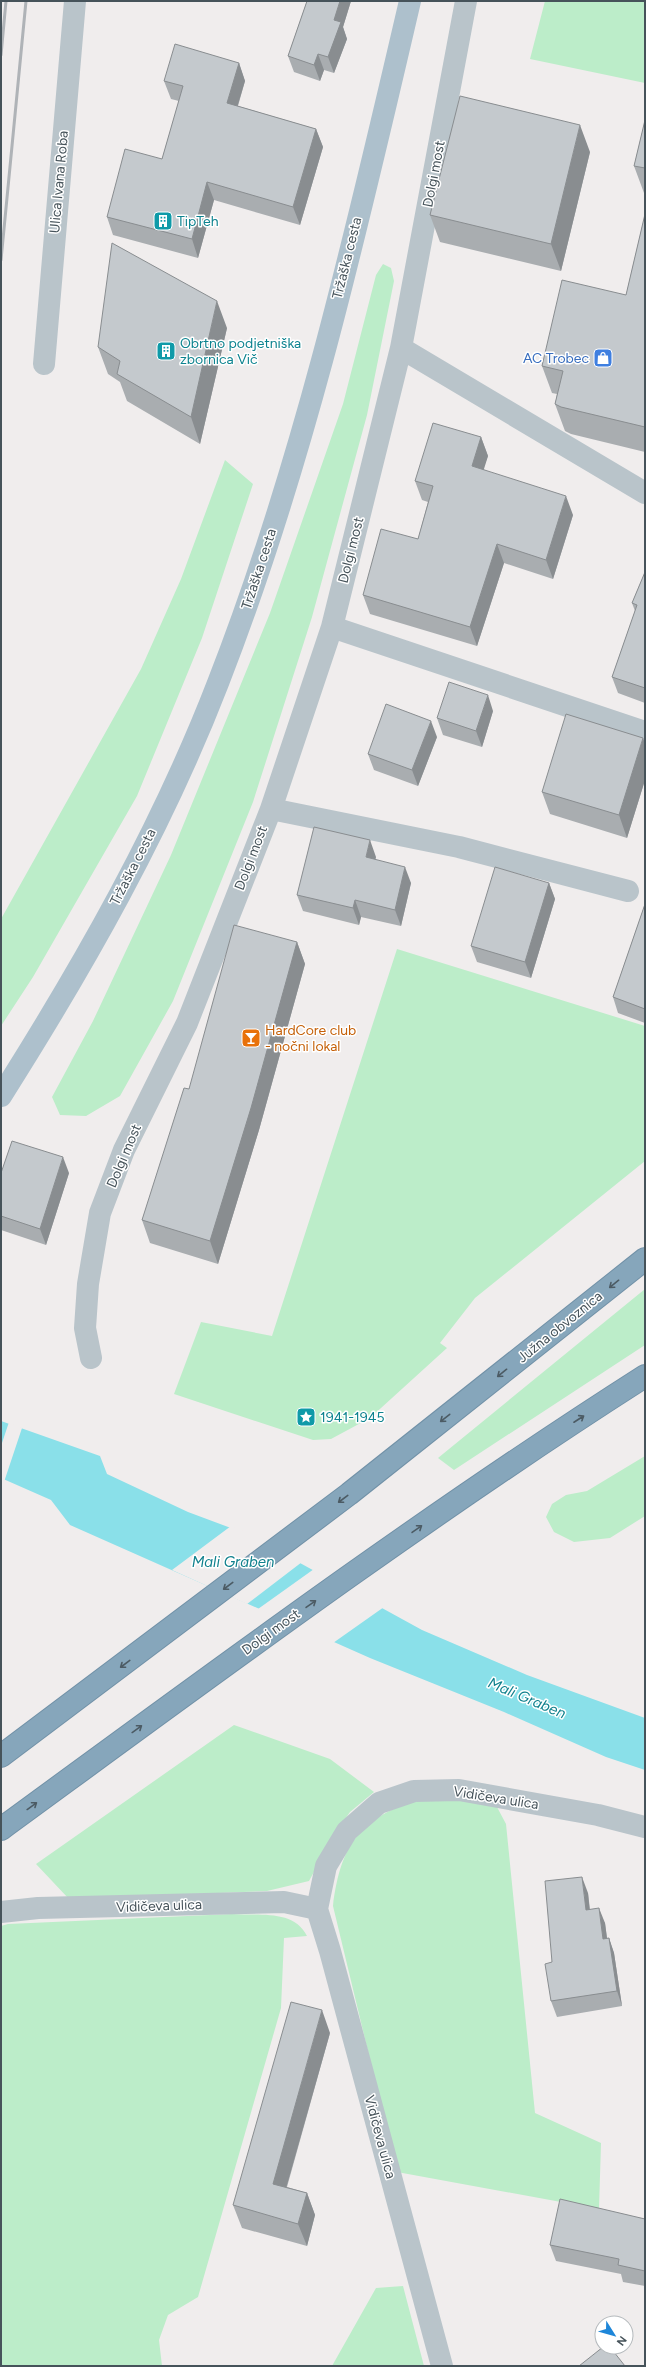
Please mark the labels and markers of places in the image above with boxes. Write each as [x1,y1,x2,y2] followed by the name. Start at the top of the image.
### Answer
[152,210,174,232] building icon: TipTeh
[177,213,219,230] place label: TipTeh
[180,335,301,368] place label: Obrtno podjetniška zbornica Vič
[155,340,177,362] building icon: Obrtno podjetniška zbornica Vič
[592,347,614,369] shop icon: AC Trobec
[523,350,589,367] place label: AC Trobec
[265,1022,356,1055] place label: HardCore club - nočni lokal
[240,1027,262,1049] bar icon: HardCore club - nočni lokal
[295,1406,317,1428] place icon: 1941-1945
[320,1409,384,1426] place label: 1941-1945

